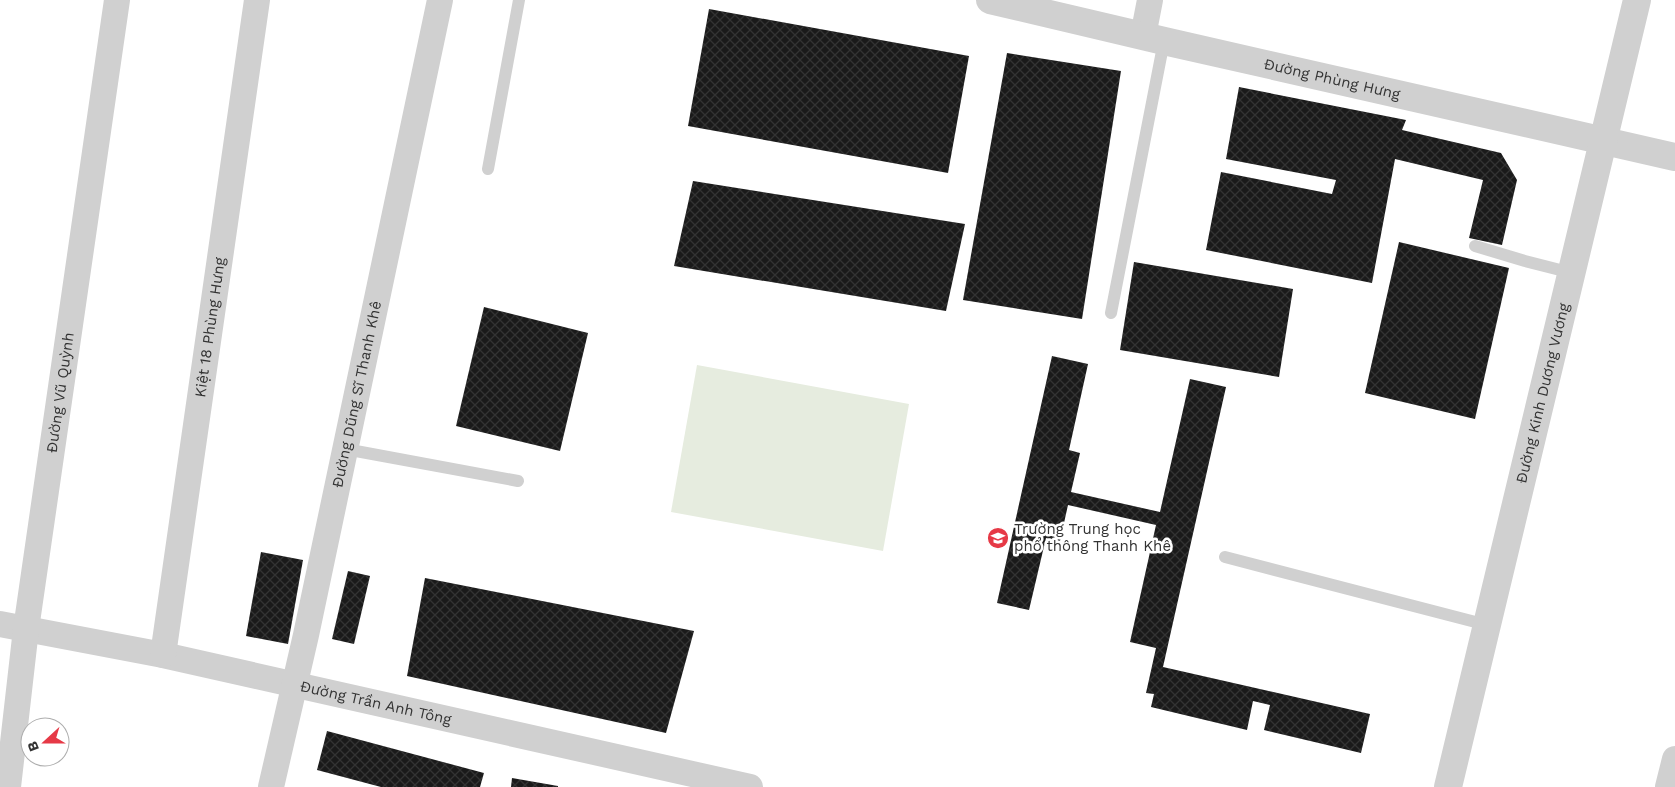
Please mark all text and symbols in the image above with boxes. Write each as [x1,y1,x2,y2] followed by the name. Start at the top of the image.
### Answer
[1262,55,1402,103] street label: Đường Phùng Hưng
[191,256,229,399] street label: Kiệt 18 Phùng Hưng
[328,299,385,489] street label: Đường Dũng Sĩ Thanh Khê
[1512,301,1573,485] street label: Đường Kinh Dương Vương
[43,331,78,454] street label: Đường Vũ Quỳnh
[1014,520,1171,555] place label: Trường Trung học phổ thông Thanh Khê
[986,526,1010,550] school or university icon: Trường Trung học phổ thông Thanh Khê
[298,677,453,729] street label: Đường Trần Anh Tông
[20,717,70,767] north arrow
[24,739,42,754] text: B

